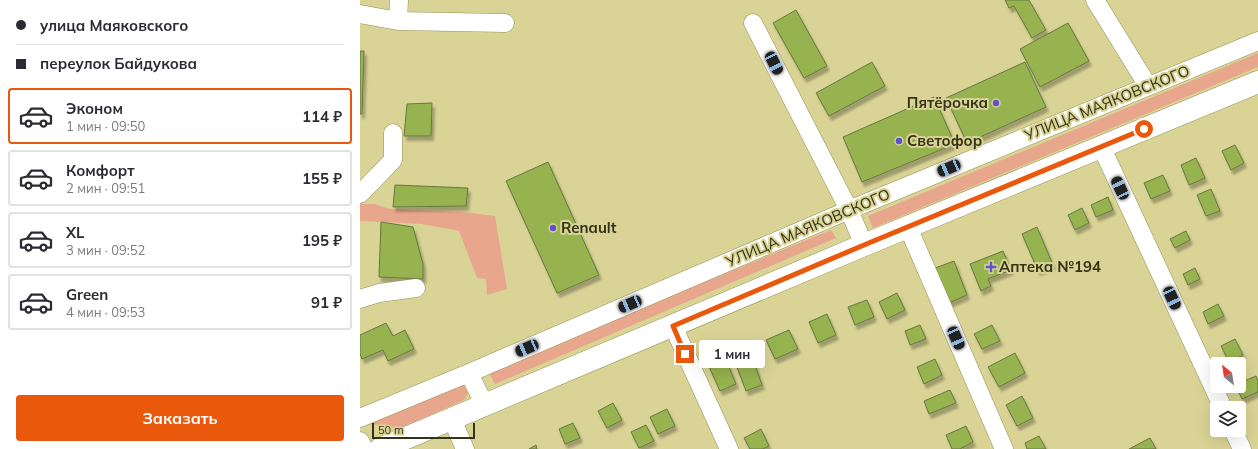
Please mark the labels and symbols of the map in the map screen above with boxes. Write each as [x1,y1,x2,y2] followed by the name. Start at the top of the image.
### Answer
[763,50,785,76] car
[1020,61,1192,145] street label: УЛИЦА МАЯКОВСКОГО
[907,93,988,112] place label: Пятёрочка
[991,98,1001,108] marker: Пятёрочка
[1135,120,1153,138] route start
[907,131,982,150] place label: Светофор
[894,136,904,146] marker: Светофор
[936,158,962,178] car
[1109,175,1131,201] car
[722,184,893,271] street label: УЛИЦА МАЯКОВСКОГО
[561,218,617,237] place label: Renault
[548,223,558,233] marker: Renault
[999,257,1101,276] place label: Аптека №194
[986,262,996,272] marker: Аптека №194
[1161,285,1183,311] car
[617,294,643,314] car
[946,325,966,351] car
[514,338,540,358] car
[699,340,765,368] callout: 1 мин
[676,345,694,363] route end
[1210,357,1246,393] north arrow
[372,421,475,440] scale bar

